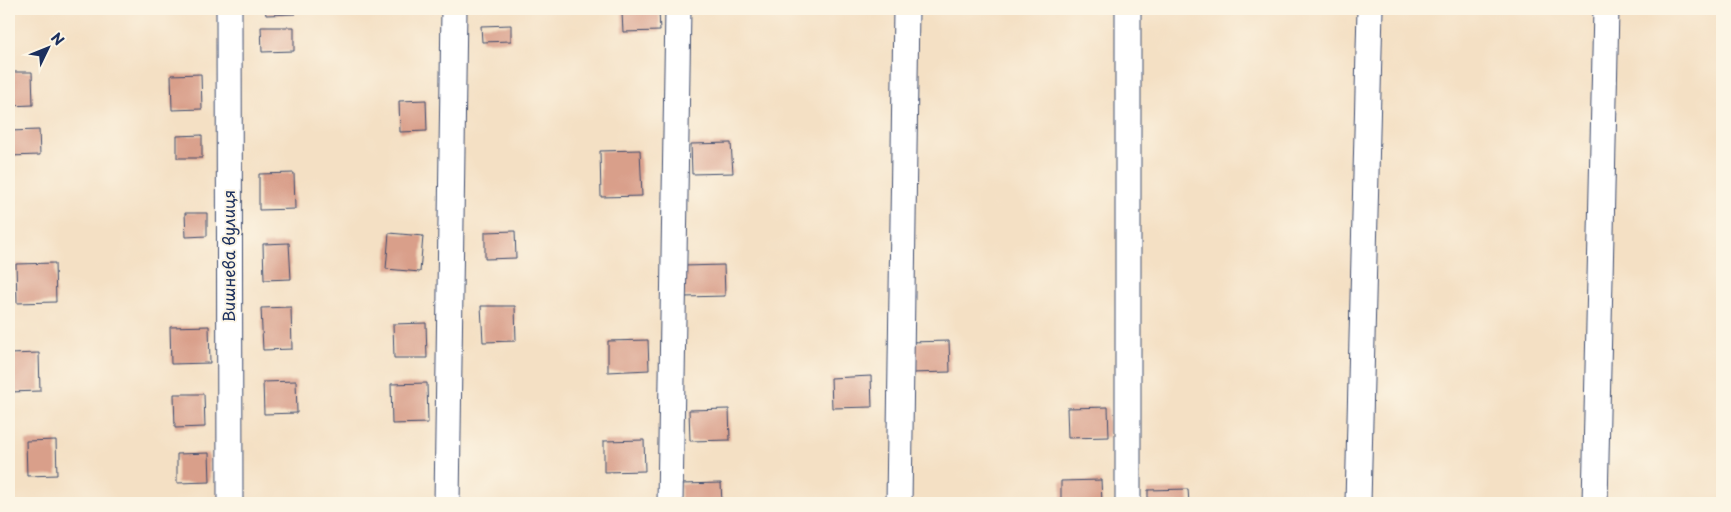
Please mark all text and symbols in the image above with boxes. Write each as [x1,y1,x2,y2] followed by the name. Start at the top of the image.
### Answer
[22,22,72,72] north arrow
[46,28,69,50] text: N
[216,190,240,322] street label: Вишнева вулиця

